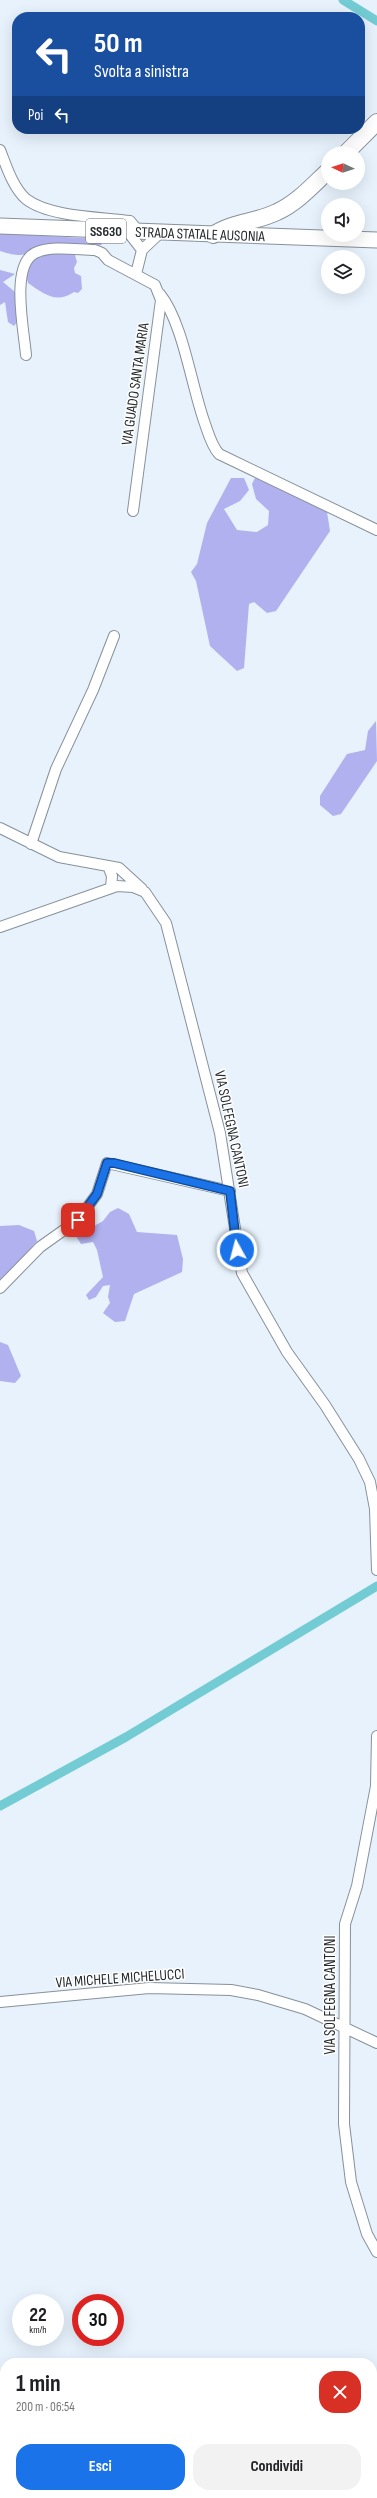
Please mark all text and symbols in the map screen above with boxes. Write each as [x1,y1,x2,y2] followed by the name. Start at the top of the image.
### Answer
[94,27,143,60] text: 50 m
[28,28,80,80] icon: left
[94,61,189,82] text: Svolta a sinistra
[51,104,73,126] icon: left
[28,106,43,125] text: Poi
[321,146,365,190] north arrow
[321,146,365,294] map controls
[321,198,365,242] button: sound
[86,219,126,243] road number: SS630
[135,223,266,246] street label: STRADA STATALE AUSONIA
[321,250,365,294] button: layers
[117,321,154,447] street label: VIA GUADO SANTA MARIA
[210,1069,253,1189] street label: VIA SOLFEGNA CANTONI
[61,1203,95,1237] pin
[67,1209,89,1231] icon: arrive
[216,1229,258,1271] position arrow
[321,1935,340,2055] street label: VIA SOLFEGNA CANTONI
[55,1965,185,1992] street label: VIA MICHELE MICHELUCCI
[72,2294,124,2346] speed limit sign: 30
[29,2303,47,2327] text: 22
[29,2324,47,2336] text: km/h
[16,2369,61,2398] text: 1 min
[319,2371,361,2413] button: close
[16,2399,75,2415] text: 200 m · 06:54
[16,2444,185,2490] button: Esci
[193,2444,361,2490] button: Condividi

